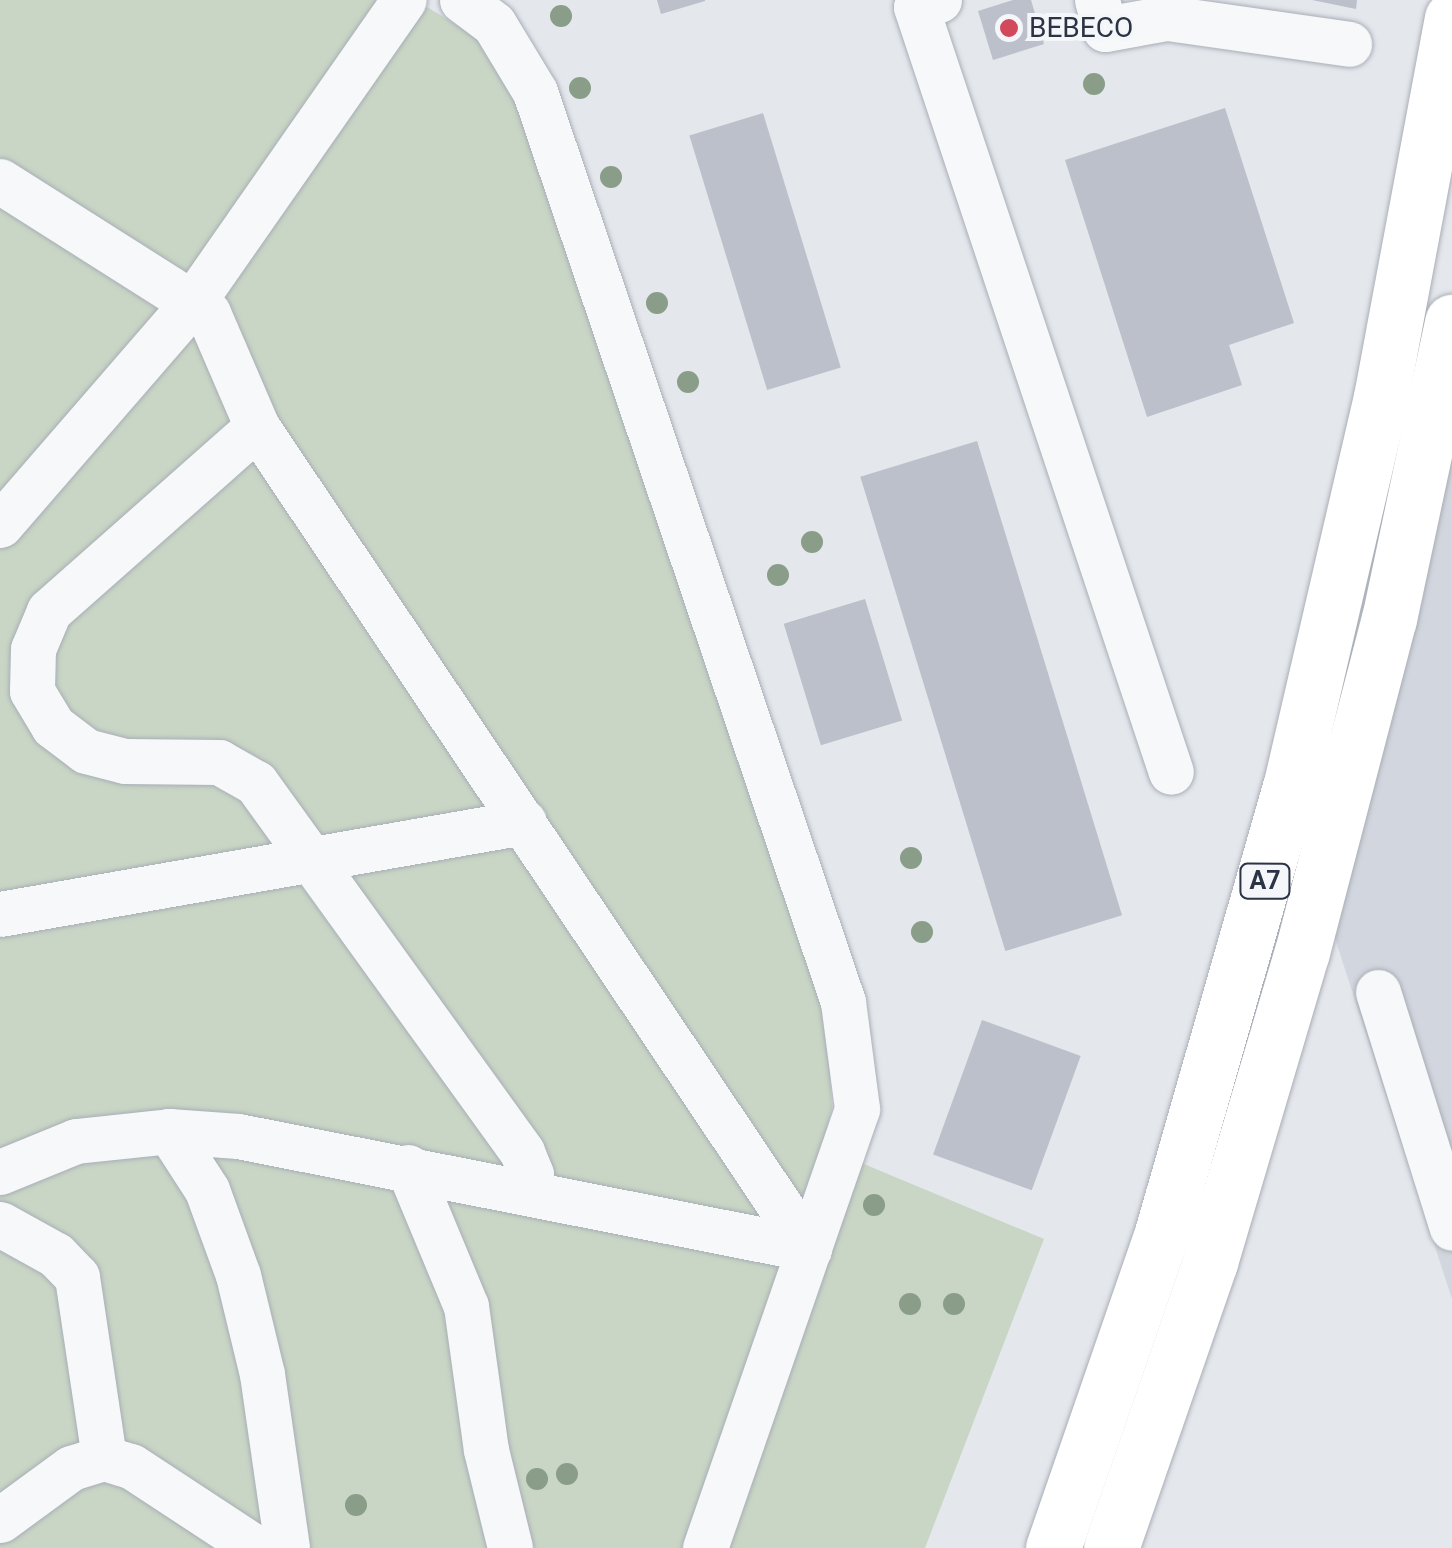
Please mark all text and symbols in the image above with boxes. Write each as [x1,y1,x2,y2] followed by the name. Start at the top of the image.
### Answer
[1029,11,1133,45] place label: BEBECO
[998,17,1020,39] marker: BEBECO
[1238,861,1292,901] road number: A7

